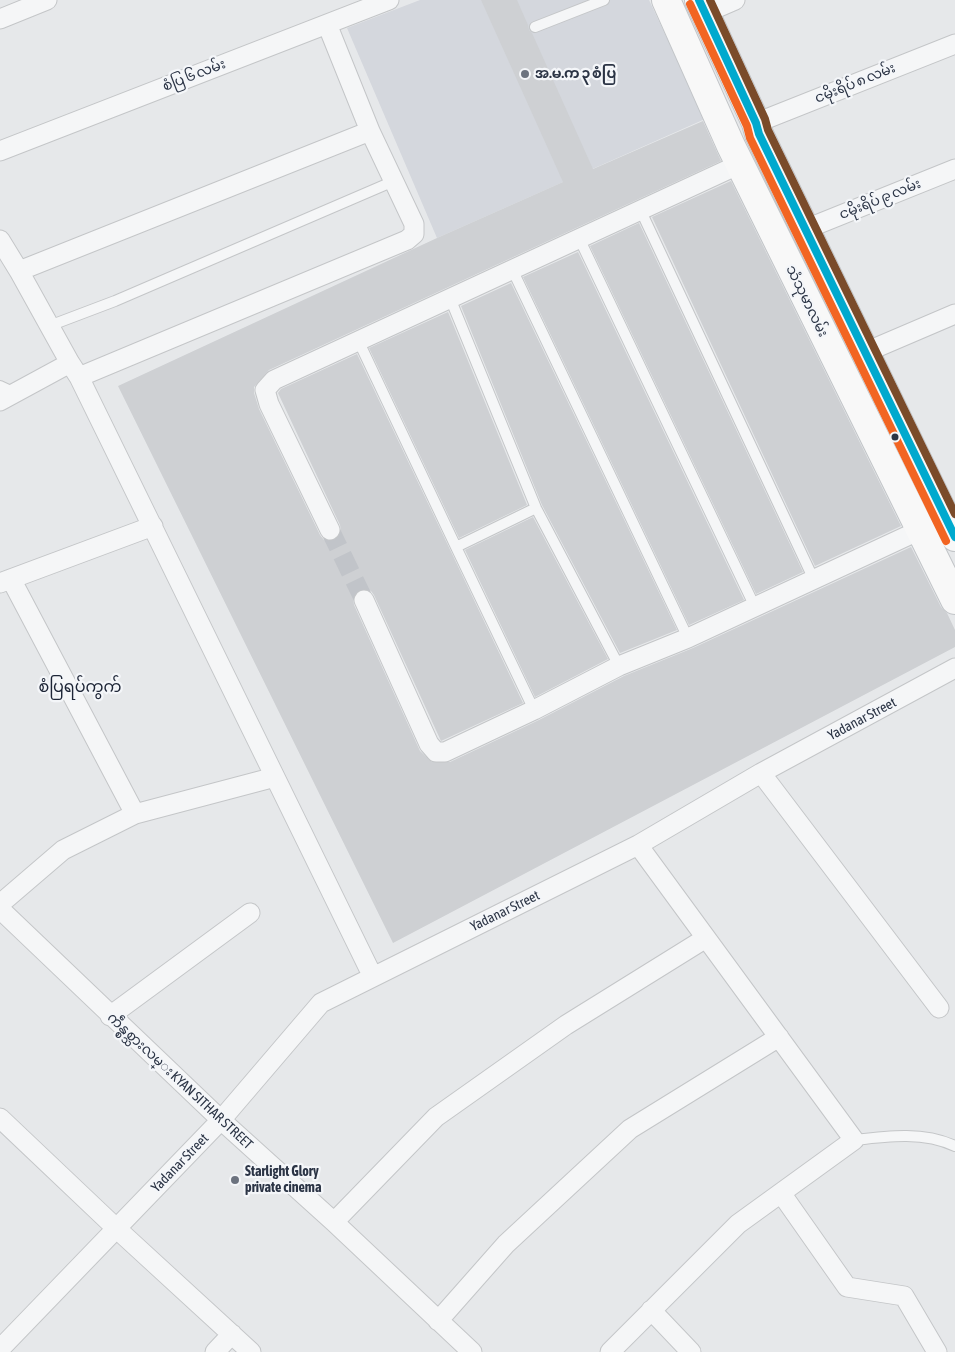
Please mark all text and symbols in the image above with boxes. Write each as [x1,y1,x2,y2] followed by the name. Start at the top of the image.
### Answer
[160,55,228,95] street label: စံပြ ၆ လမ်း
[812,59,898,107] street label: ငမိုးရိပ် ၈ လမ်း
[535,66,616,82] place label: အ.မ.က ၃ စံပြ
[519,68,531,80] marker: အ.မ.က ၃ စံပြ
[837,175,923,223] street label: ငမိုးရိပ် ၉ လမ်း
[782,263,832,339] street label: သံသုမာလမ်း
[890,432,900,442] unlabelled marker
[38,677,122,697] district label: စံပြရပ်ကွက်
[825,694,899,744] street label: Yadanar Street
[468,887,542,935] street label: Yadanar Street
[104,1009,256,1153] street label: ကဵန္စစ္သားလမ္း KYAN SITHAR STREET
[148,1130,212,1196] street label: Yadanar Street
[245,1164,321,1196] place label: Starlight Glory private cinema
[229,1174,241,1186] marker: Starlight Glory private cinema

